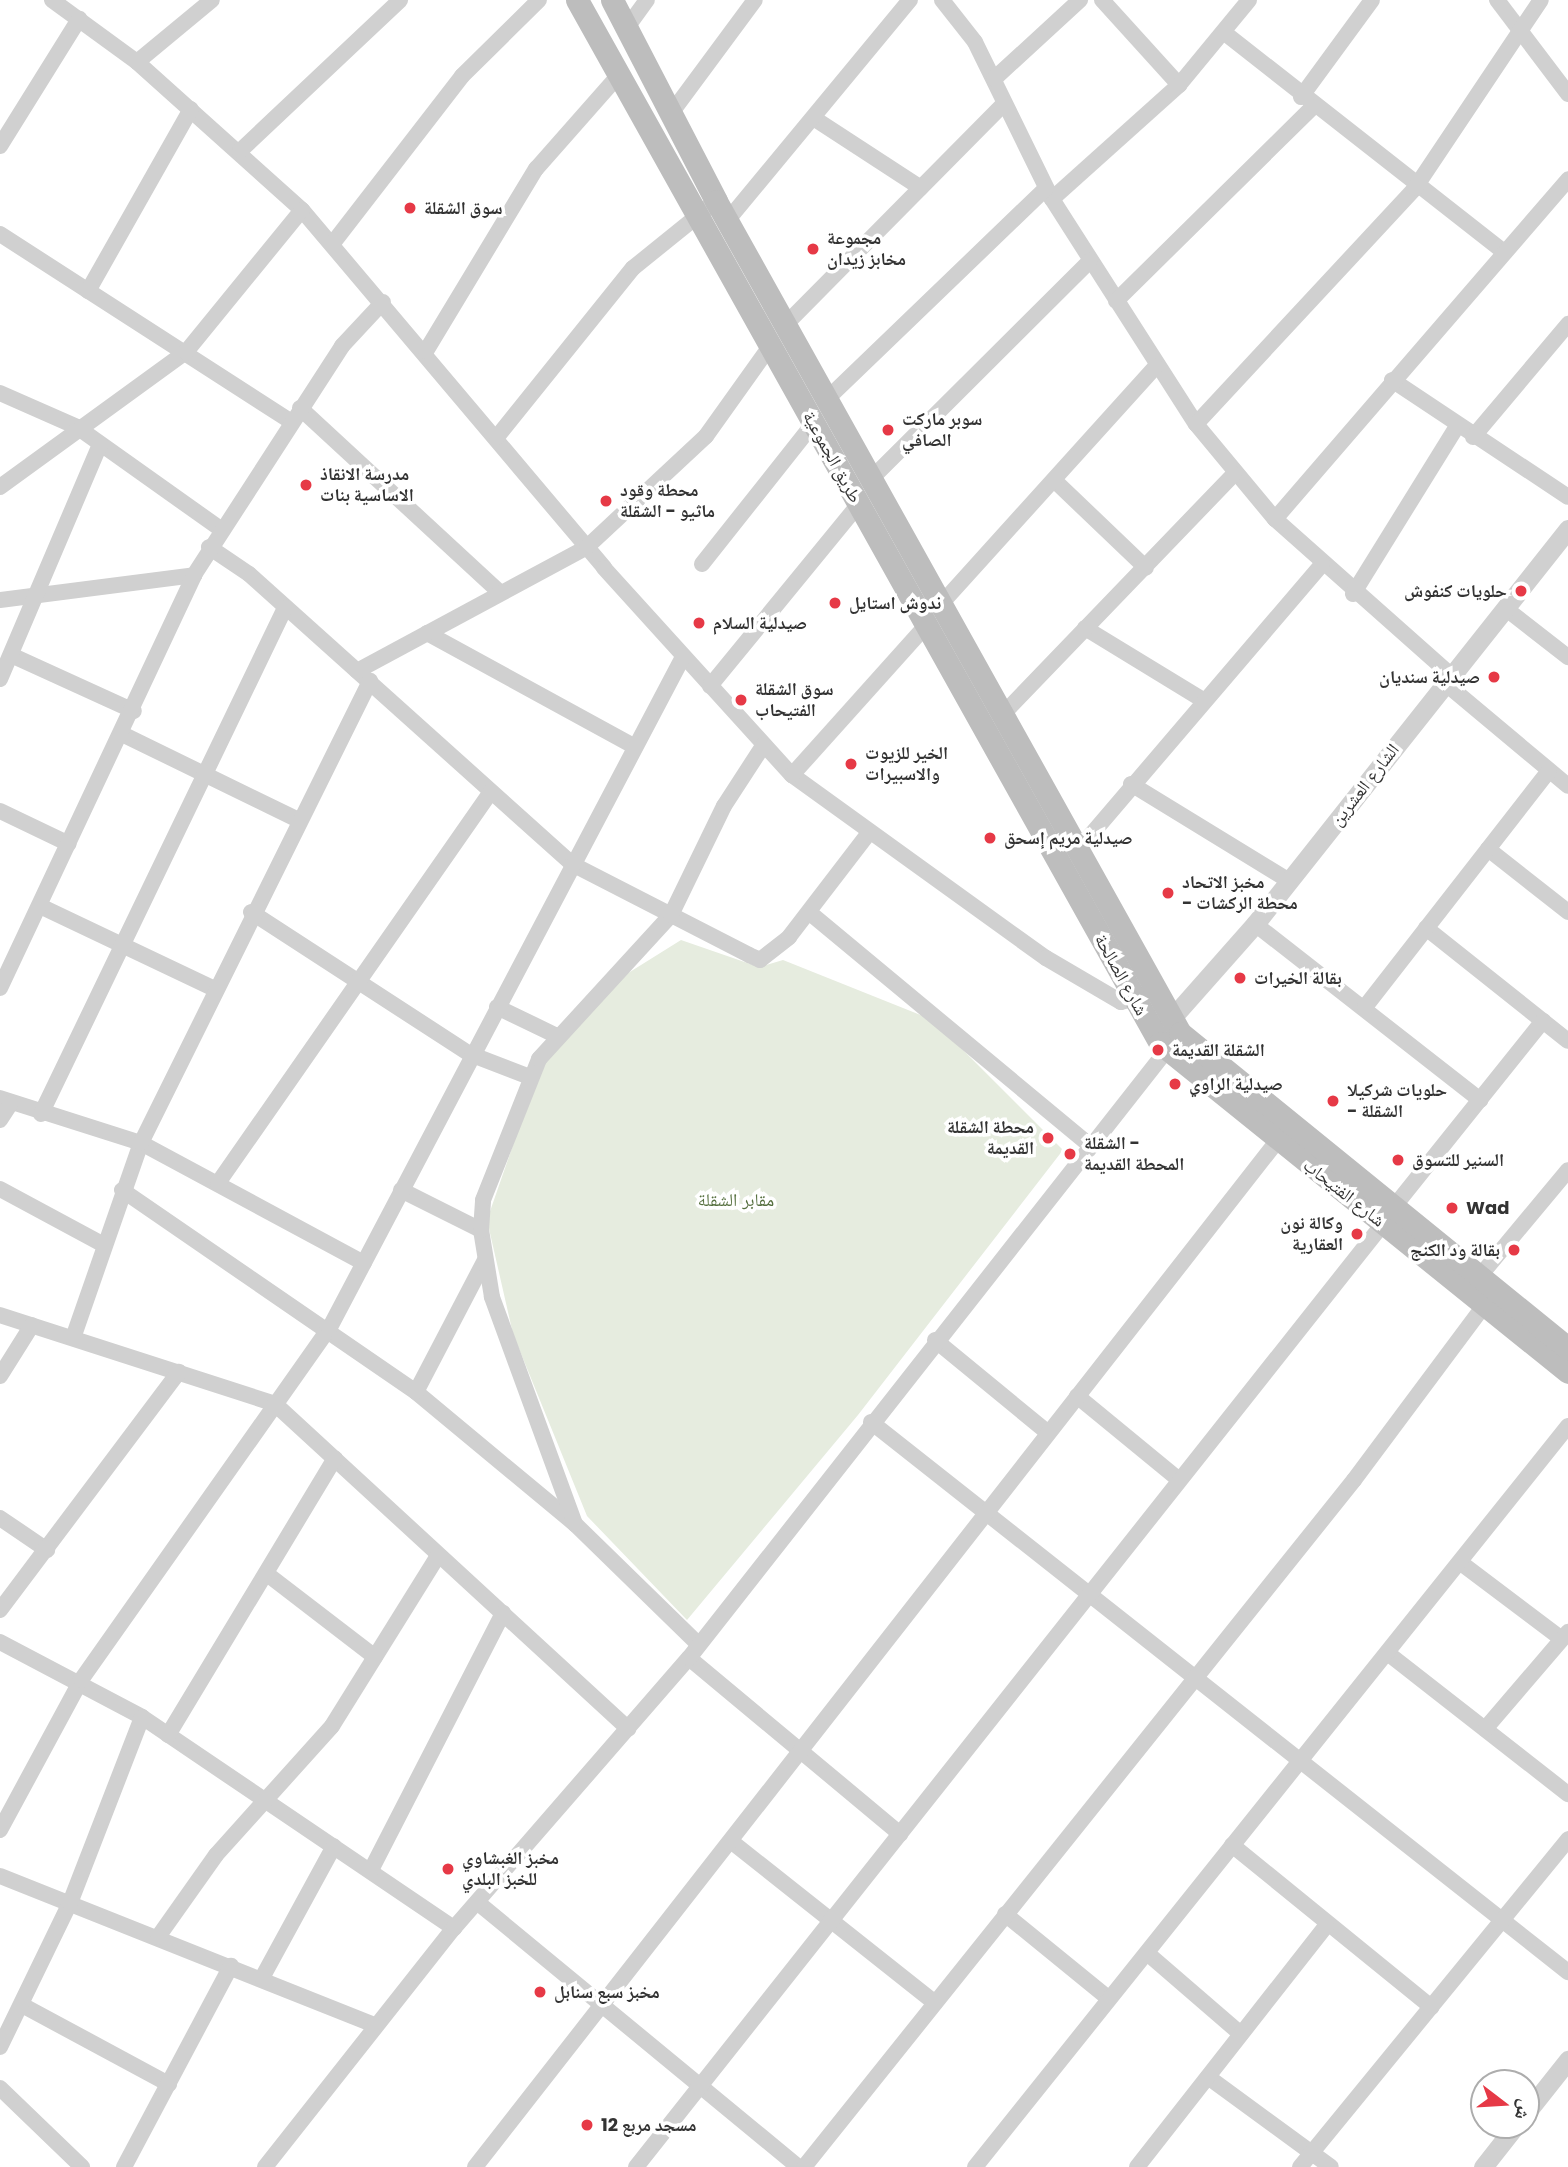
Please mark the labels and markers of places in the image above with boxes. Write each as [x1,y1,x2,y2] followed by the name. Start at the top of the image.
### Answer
[424,197,503,219] place label: سوق الشقلة
[402,200,418,216] marker: سوق الشقلة
[827,228,906,270] place label: مجموعة مخابز زيدان
[805,241,821,257] marker: مجموعة مخابز زيدان
[902,409,982,452] place label: سوبر ماركت الصافي
[880,422,896,438] marker: سوبر ماركت الصافي
[320,464,414,506] place label: مدرسة الانقاذ الاساسية بنات
[298,477,314,493] marker: مدرسة الانقاذ الاساسية بنات
[620,480,715,522] place label: محطة وقود ماثيو - الشقلة
[598,493,614,509] marker: محطة وقود ماثيو - الشقلة
[1404,580,1507,602] place label: حلويات كنفوش
[1513,583,1529,599] marker: حلويات كنفوش
[849,592,941,614] place label: ندوش استايل
[827,595,843,611] marker: ندوش استايل
[713,612,807,634] place label: صيدلية السلام
[691,615,707,631] marker: صيدلية السلام
[1379,666,1480,688] place label: صيدلية سنديان
[1486,669,1502,685] marker: صيدلية سنديان
[755,679,834,722] place label: سوق الشقلة الفتيحاب
[733,692,749,708] marker: سوق الشقلة الفتيحاب
[865,743,948,786] place label: الخير للزيوت والاسبيرات
[843,756,859,772] marker: الخير للزيوت والاسبيرات
[1004,827,1133,849] place label: صيدلية مريم إسحق
[982,830,998,846] marker: صيدلية مريم إسحق
[1182,872,1298,914] place label: مخبز الاتحاد - محطة الركشات
[1160,885,1176,901] marker: مخبز الاتحاد - محطة الركشات
[1254,967,1342,989] place label: بقالة الخيرات
[1232,970,1248,986] marker: بقالة الخيرات
[1172,1039,1265,1061] place label: الشقلة القديمة
[1150,1042,1166,1058] marker: الشقلة القديمة
[1189,1073,1283,1095] place label: صيدلية الراوي
[1167,1076,1183,1092] marker: صيدلية الراوي
[1347,1080,1447,1122] place label: حلويات شركيلا - الشقلة
[1325,1093,1341,1109] marker: حلويات شركيلا - الشقلة
[947,1117,1034,1160] place label: محطة الشقلة القديمة
[1040,1130,1056,1146] marker: محطة الشقلة القديمة
[1084,1133,1184,1176] place label: الشقلة - المحطة القديمة
[1062,1146,1078,1162] marker: الشقلة - المحطة القديمة
[1412,1149,1504,1171] place label: السنير للتسوق
[1390,1152,1406,1168] marker: السنير للتسوق
[1466,1197,1509,1219] place label: Wad
[1444,1200,1460,1216] marker: Wad
[1280,1213,1343,1256] place label: وكالة نون العقارية
[1349,1226,1365,1242] marker: وكالة نون العقارية
[1410,1239,1500,1261] place label: بقالة ود الكنج
[1506,1242,1522,1258] marker: بقالة ود الكنج
[462,1848,559,1890] place label: مخبز الغبشاوي للخبز البلدي
[440,1861,456,1877] marker: مخبز الغبشاوي للخبز البلدي
[554,1981,660,2003] place label: مخبز سبع سنابل
[532,1984,548,2000] marker: مخبز سبع سنابل
[601,2114,696,2136] place label: مسجد مربع 12
[579,2117,595,2133] marker: مسجد مربع 12

